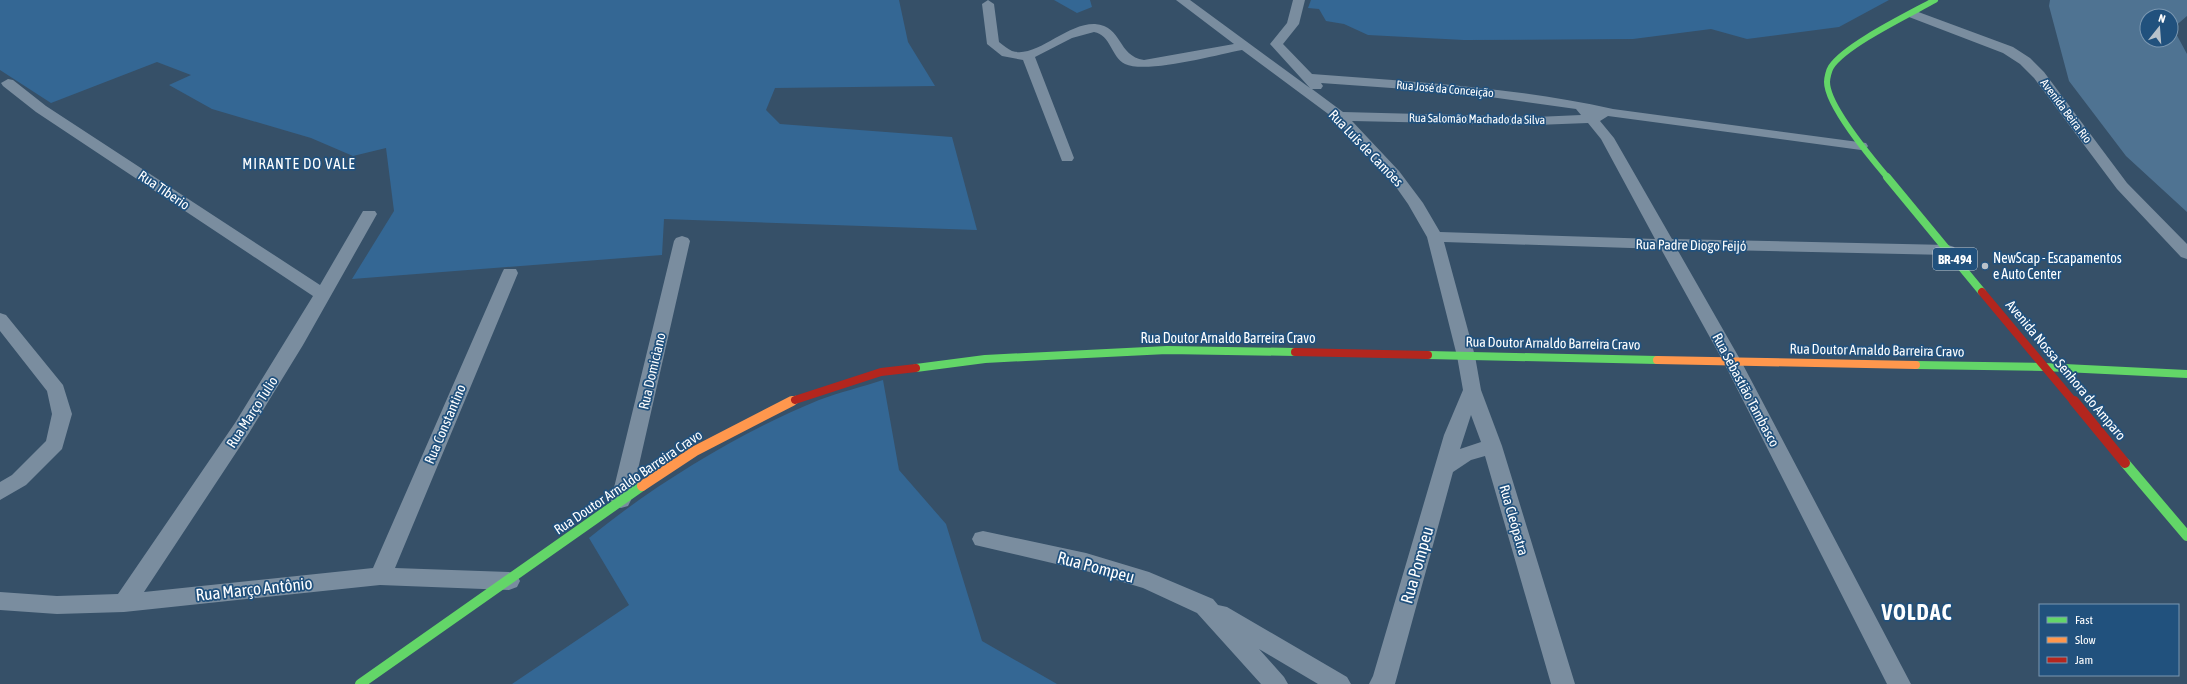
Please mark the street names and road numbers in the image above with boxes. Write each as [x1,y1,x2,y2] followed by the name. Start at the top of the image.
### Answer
[2037,76,2095,146] street label: Avenida Beira Rio
[1396,78,1495,100] street label: Rua José da Conceição
[1325,106,1407,190] street label: Rua Luís de Camões
[1409,111,1545,127] street label: Rua Salomão Machado da Silva
[135,167,193,213] street label: Rua Tiberio
[1635,236,1747,254] street label: Rua Padre Diogo Feijó
[1933,248,1977,270] road number: BR-494
[2003,297,2129,443] street label: Avenida Nossa Senhora do Amparo
[1140,330,1316,346] street label: Rua Doutor Arnaldo Barreira Cravo
[1709,330,1783,450] street label: Rua Sebastião Tambasco
[635,331,669,411] street label: Rua Domiciano
[1465,333,1641,353] street label: Rua Doutor Arnaldo Barreira Cravo
[1789,340,1965,360] street label: Rua Doutor Arnaldo Barreira Cravo
[223,373,281,451] street label: Rua Março Tulio
[421,382,469,466] street label: Rua Constantino
[551,426,705,538] street label: Rua Doutor Arnaldo Barreira Cravo
[1496,483,1532,557] street label: Rua Cleópatra
[1396,524,1438,606] street label: Rua Pompeu
[1055,547,1137,587] street label: Rua Pompeu
[195,573,313,605] street label: Rua Março Antônio

